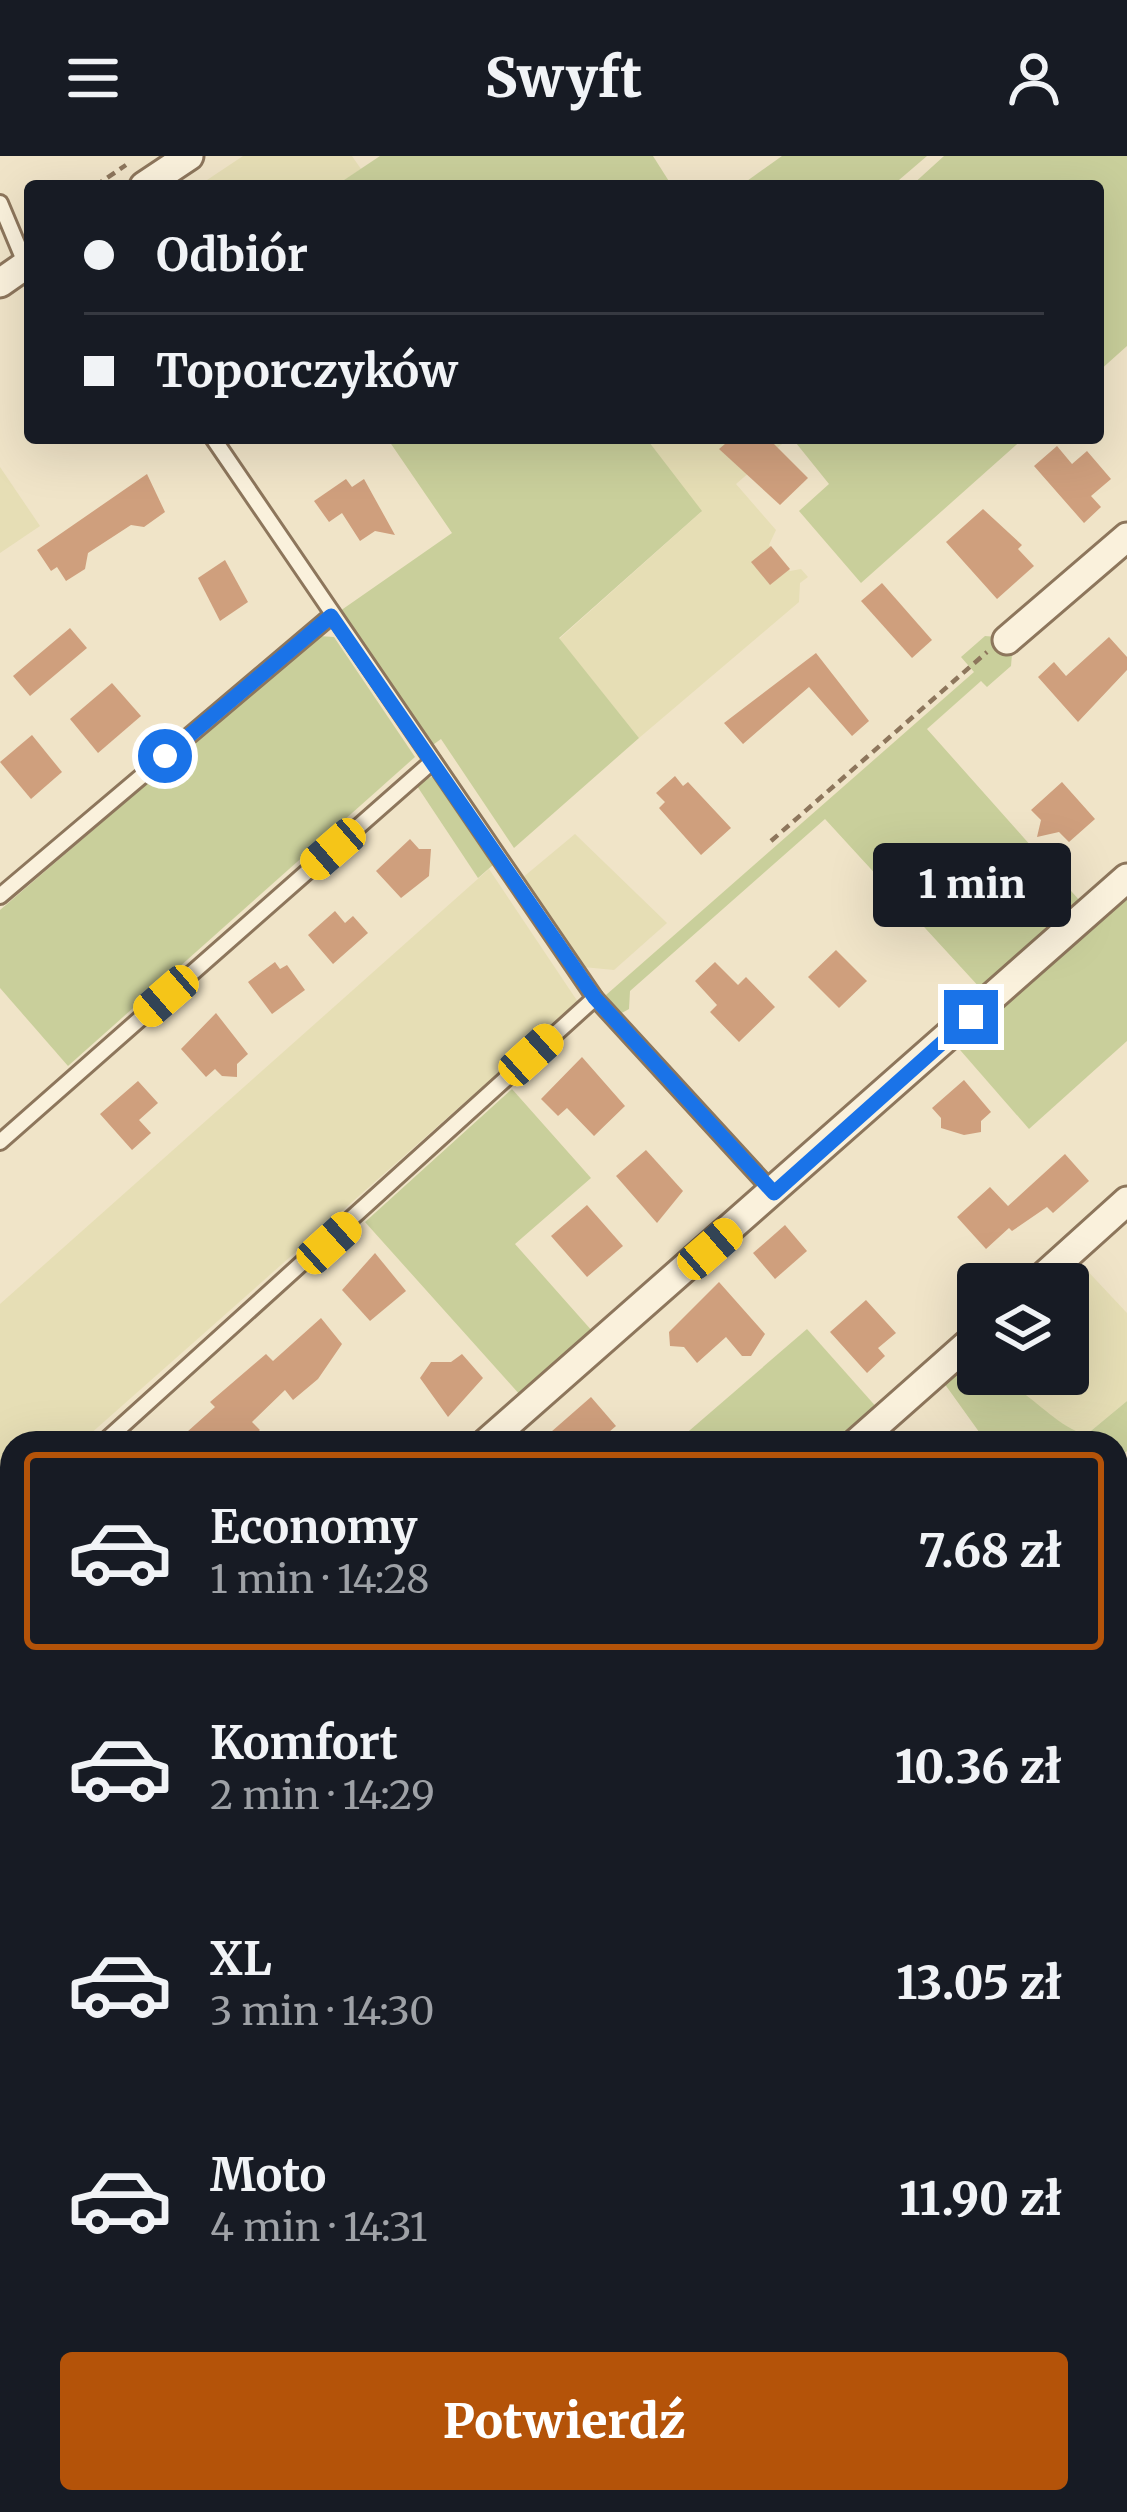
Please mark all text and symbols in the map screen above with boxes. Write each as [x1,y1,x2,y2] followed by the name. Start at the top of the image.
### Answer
[485,44,642,112] text: Swyft
[60,45,126,111] icon: menu
[1001,45,1067,111] icon: person
[156,227,308,283] text: Odbiór
[156,343,458,399] text: Toporczyków
[138,729,192,783] route start
[294,812,372,886] car
[872,843,1070,927] callout: 1 min
[919,860,1025,909] text: 1 min
[127,959,205,1033] car
[944,990,998,1044] route end
[492,1018,570,1092] car
[290,1206,368,1280] car
[671,1212,749,1286] car
[957,1263,1089,1395] map controls
[957,1263,1089,1395] button: layers
[66,1497,174,1605] icon: car
[210,1499,418,1555] text: Economy
[918,1523,1062,1579] text: 7.68 zł
[210,1555,429,1604] text: 1 min · 14:28
[66,1713,174,1821] icon: car
[210,1715,398,1771] text: Komfort
[895,1739,1062,1795] text: 10.36 zł
[210,1771,435,1820] text: 2 min · 14:29
[66,1929,174,2037] icon: car
[210,1931,272,1987] text: XL
[896,1955,1062,2011] text: 13.05 zł
[210,1987,434,2036] text: 3 min · 14:30
[66,2145,174,2253] icon: car
[210,2147,326,2203] text: Moto
[899,2171,1062,2227] text: 11.90 zł
[210,2203,427,2252] text: 4 min · 14:31
[60,2352,1068,2490] button: Potwierdź

